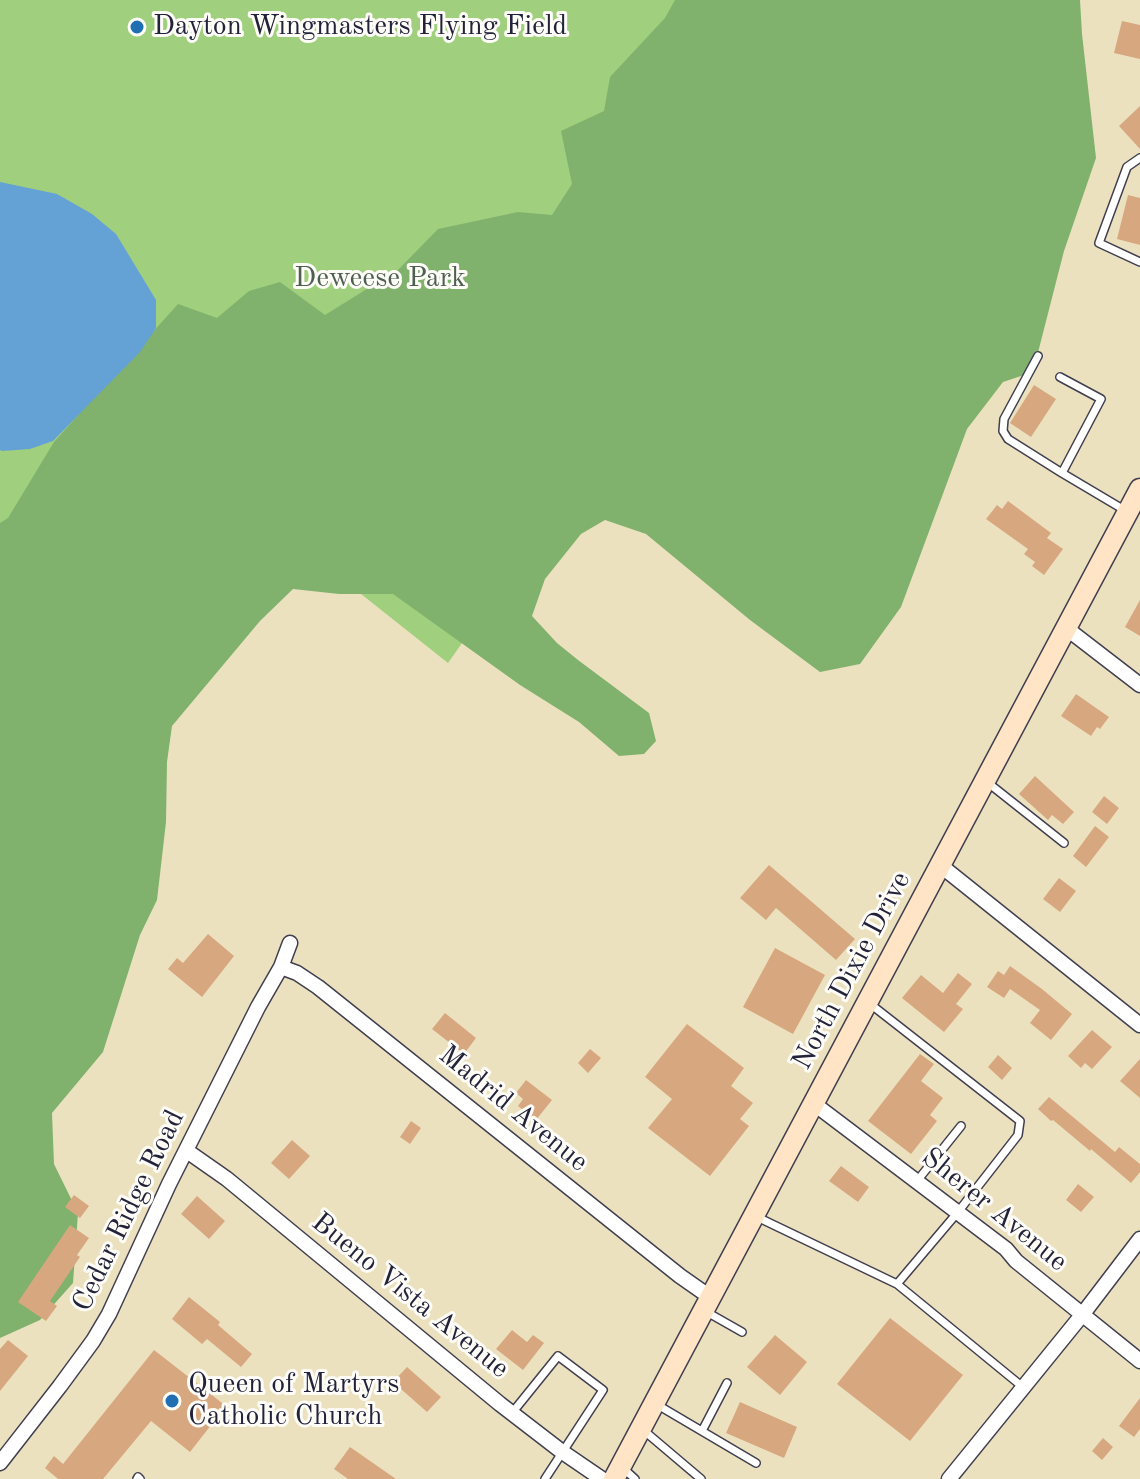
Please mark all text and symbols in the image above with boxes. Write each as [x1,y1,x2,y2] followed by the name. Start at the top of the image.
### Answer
[153,10,567,44] place label: Dayton Wingmasters Flying Field
[128,18,146,36] marker: Dayton Wingmasters Flying Field
[294,262,466,296] park label: Deweese Park
[786,866,918,1076] street label: North Dixie Drive
[432,1039,594,1179] street label: Madrid Avenue
[66,1105,192,1317] street label: Cedar Ridge Road
[914,1141,1074,1279] street label: Sherer Avenue
[304,1206,516,1386] street label: Bueno Vista Avenue
[188,1368,399,1434] place label: Queen of Martyrs Catholic Church
[163,1392,181,1410] marker: Queen of Martyrs Catholic Church

